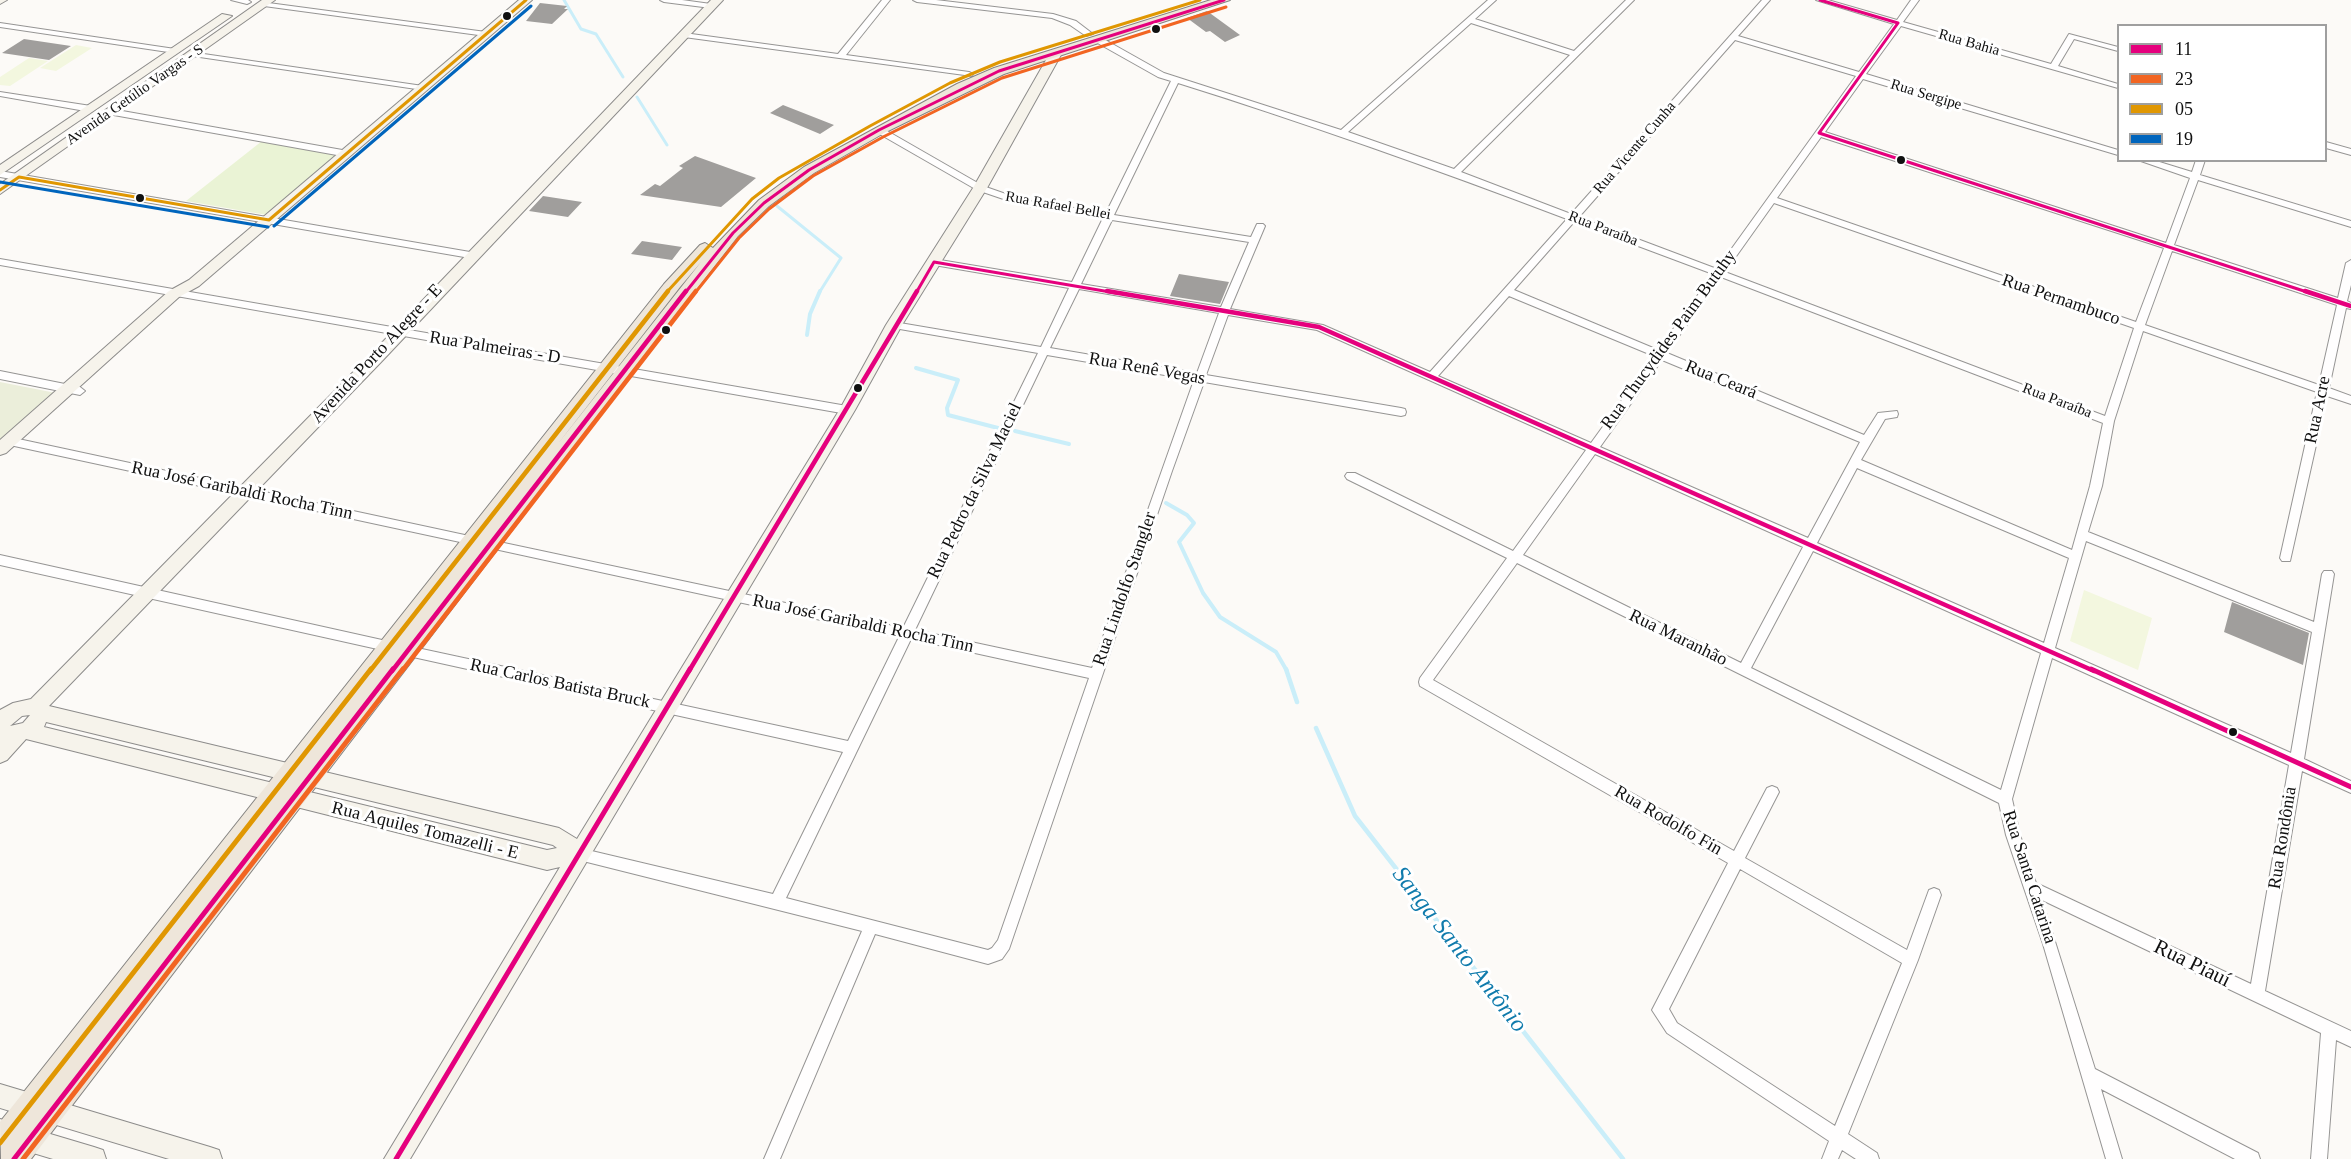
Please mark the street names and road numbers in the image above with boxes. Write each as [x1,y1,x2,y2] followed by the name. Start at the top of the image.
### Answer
[1936,26,2002,60] street label: Rua Bahia
[63,41,207,149] street label: Avenida Getúlio Vargas - S
[1888,76,1964,114] street label: Rua Sergipe
[1590,98,1680,198] street label: Rua Vicente Cunha
[1004,188,1112,224] street label: Rua Rafael Bellei
[1566,208,1640,250] street label: Rua Paraíba
[1597,246,1741,434] street label: Rua Thucydides Paim Butuhy
[1999,270,2123,330] street label: Rua Pernambuco
[307,280,447,428] street label: Avenida Porto Alegre - E
[428,327,562,369] street label: Rua Palmeiras - D
[1087,348,1207,390] street label: Rua Renê Vegas
[1682,356,1760,404] street label: Rua Ceará
[2300,374,2336,446] street label: Rua Acre
[2020,380,2094,422] street label: Rua Paraíba
[923,400,1027,582] street label: Rua Pedro da Silva Maciel
[130,457,354,525] street label: Rua José Garibaldi Rocha Tinn
[1089,509,1161,669] street label: Rua Lindolfo Stangler
[751,590,975,658] street label: Rua José Garibaldi Rocha Tinn
[1625,605,1731,671] street label: Rua Maranhão
[468,654,652,714] street label: Rua Carlos Batista Bruck
[1610,781,1726,861] street label: Rua Rodolfo Fin
[2264,785,2302,891] street label: Rua Rondônia
[329,797,521,865] street label: Rua Aquiles Tomazelli - E
[1997,808,2061,946] street label: Rua Santa Catarina
[2150,935,2234,993] street label: Rua Piauí

